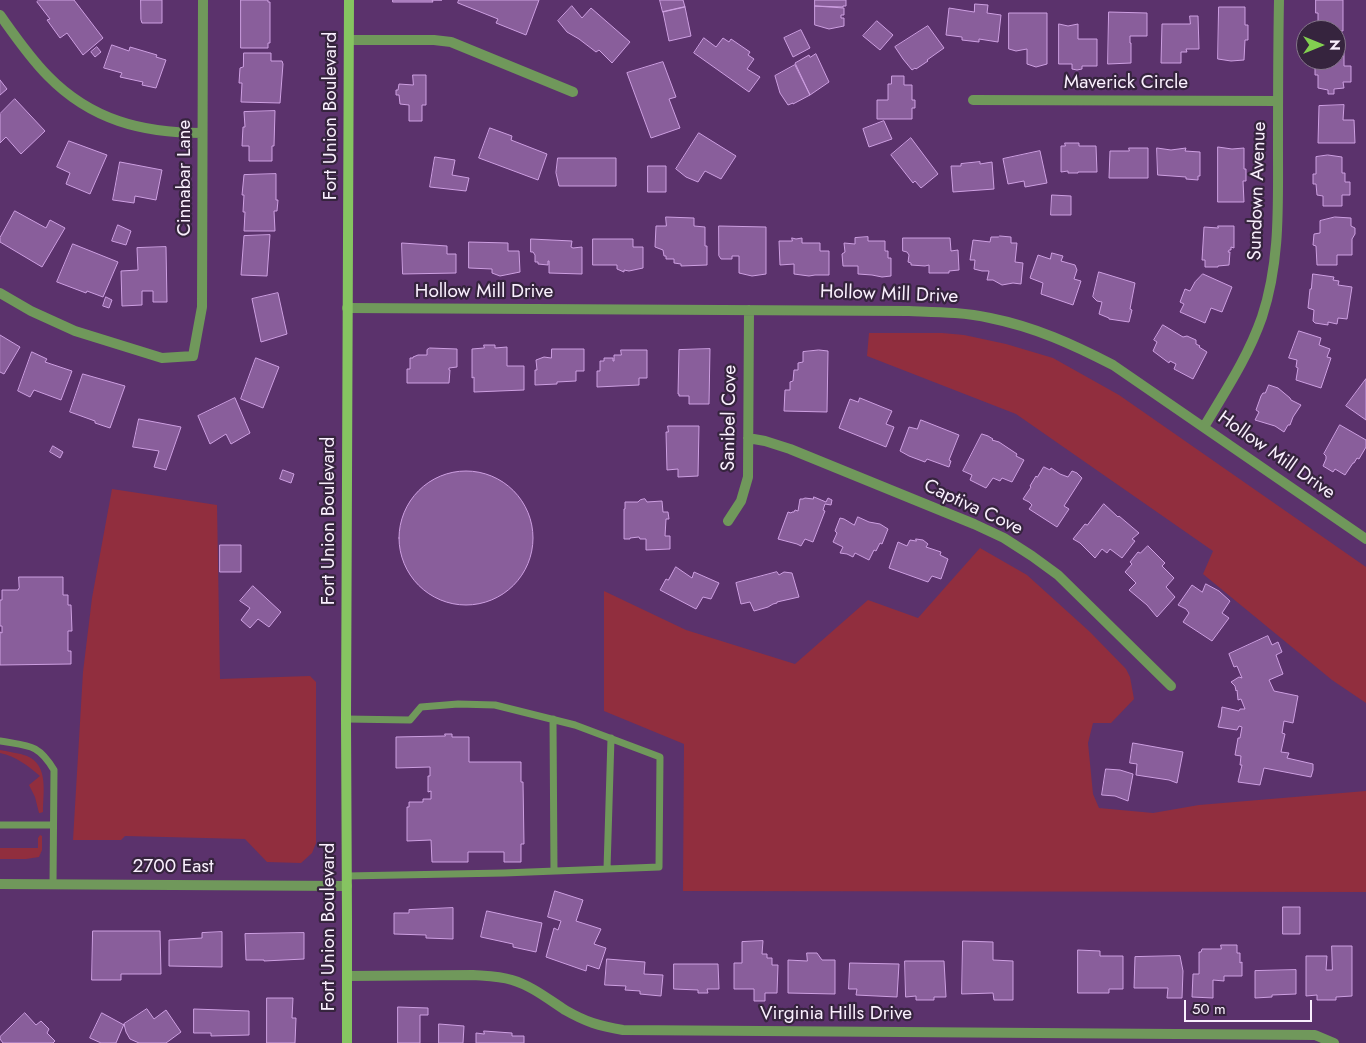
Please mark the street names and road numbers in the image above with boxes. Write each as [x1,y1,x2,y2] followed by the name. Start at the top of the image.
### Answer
[320,32,342,200] street label: Fort Union Boulevard
[1064,72,1188,94] street label: Maverick Circle
[174,120,196,236] street label: Cinnabar Lane
[1244,121,1272,261] street label: Sundown Avenue
[415,281,553,303] street label: Hollow Mill Drive
[819,281,959,309] street label: Hollow Mill Drive
[718,365,742,471] street label: Sanibel Cove
[1213,407,1339,505] street label: Hollow Mill Drive
[318,437,340,605] street label: Fort Union Boulevard
[920,475,1026,541] street label: Captiva Cove
[318,843,340,1011] street label: Fort Union Boulevard
[132,856,214,878] street label: 2700 East
[760,1003,912,1025] street label: Virginia Hills Drive

